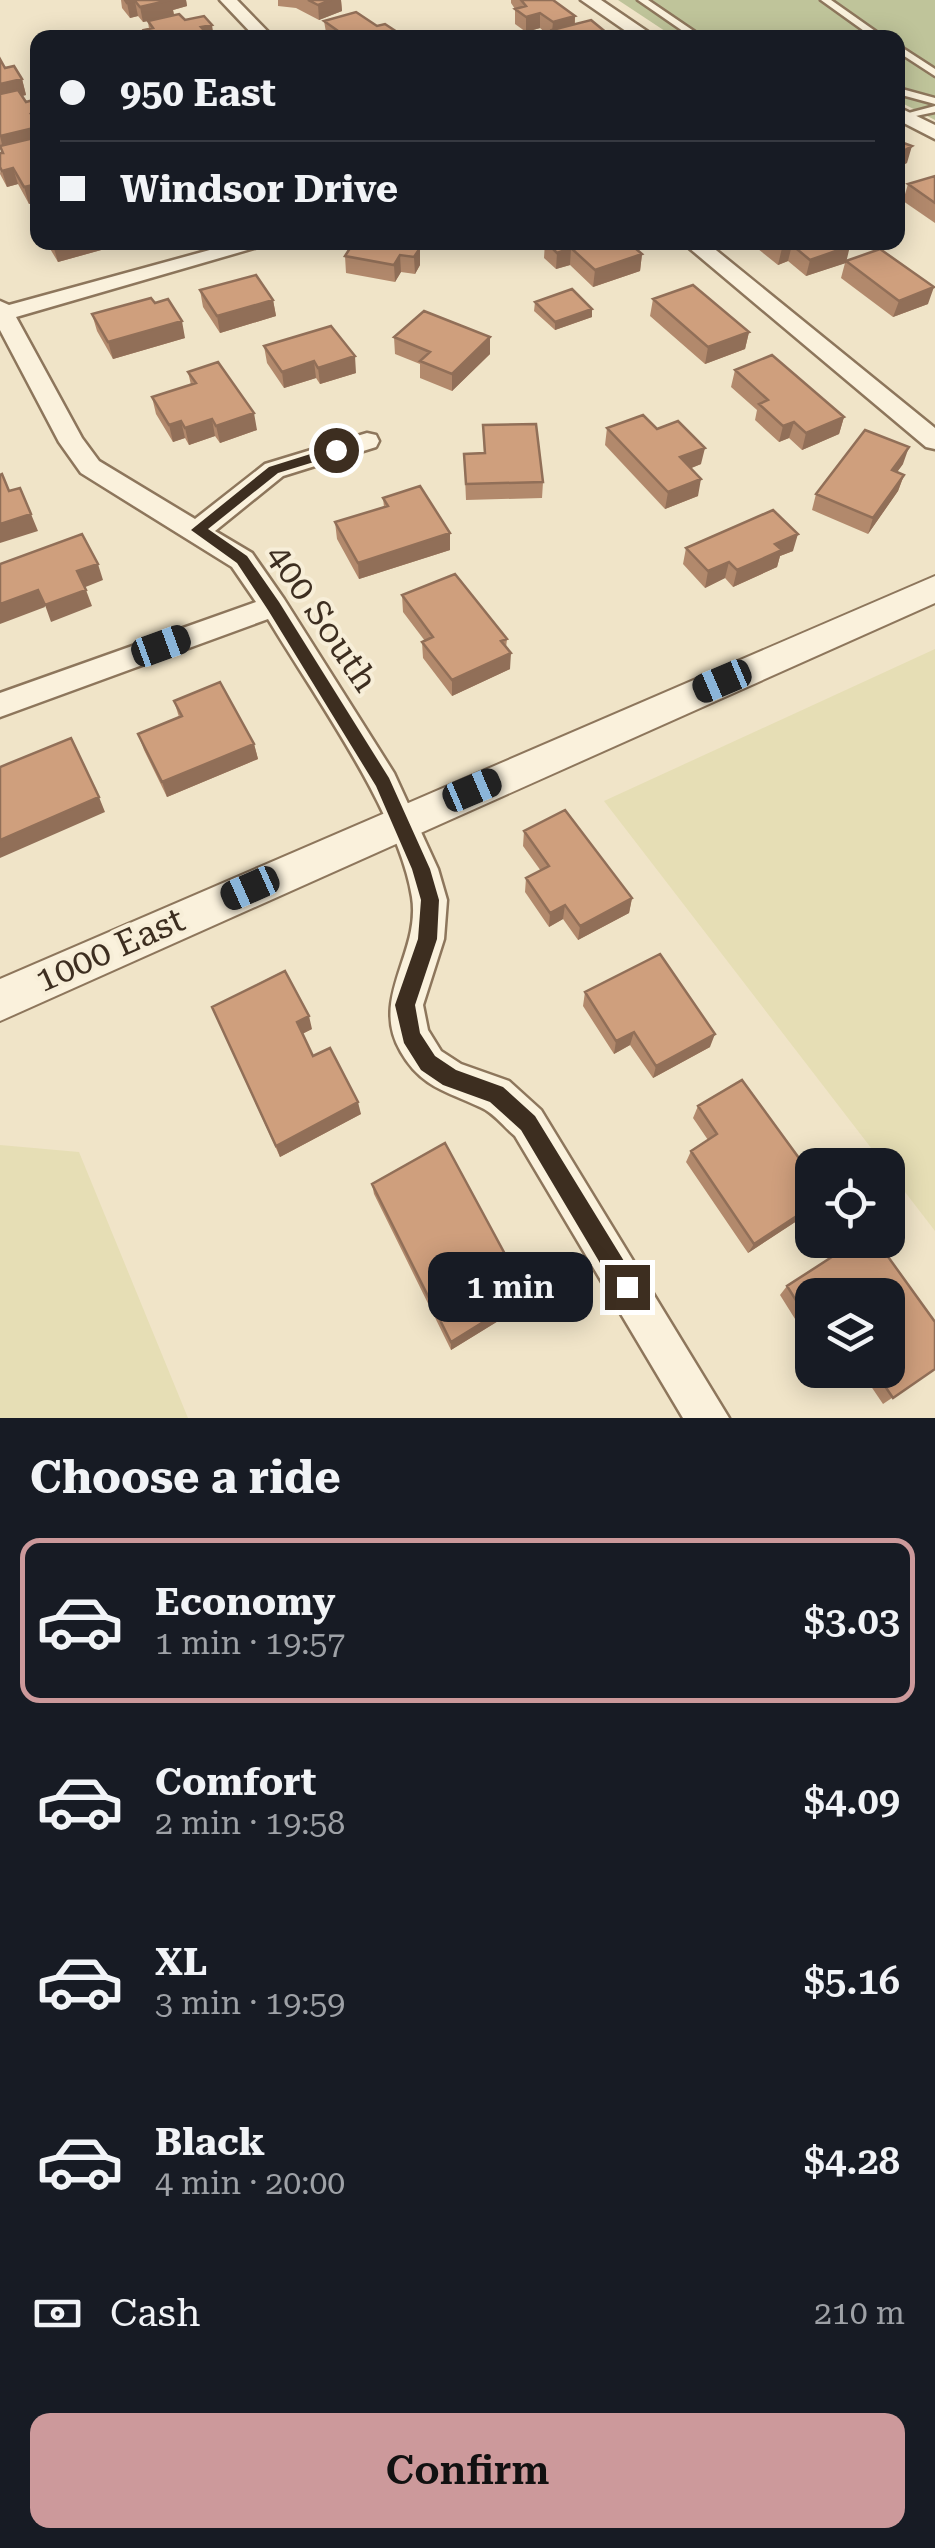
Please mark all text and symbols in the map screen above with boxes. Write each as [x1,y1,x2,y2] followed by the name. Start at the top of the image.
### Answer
[120,71,276,115] text: 950 East
[120,167,398,211] text: Windsor Drive
[314,428,359,473] route start
[258,536,386,700] street label: 400 South
[128,622,194,670] car
[689,655,755,707] car
[439,764,505,816] car
[216,862,284,914] car
[29,899,191,1001] street label: 1000 East
[795,1148,905,1388] map controls
[795,1148,905,1258] button: locate
[427,1252,592,1322] callout: 1 min
[605,1265,650,1310] route end
[466,1268,555,1306] text: 1 min
[795,1278,905,1388] button: layers
[30,1451,341,1504] text: Choose a ride
[35,1576,125,1666] icon: car
[155,1580,335,1624] text: Economy
[804,1599,900,1643] text: $3.03
[155,1624,345,1662] text: 1 min · 19:57
[35,1756,125,1846] icon: car
[155,1760,316,1804] text: Comfort
[804,1779,900,1823] text: $4.09
[155,1804,345,1842] text: 2 min · 19:58
[35,1936,125,2026] icon: car
[155,1940,207,1984] text: XL
[804,1959,900,2003] text: $5.16
[155,1984,345,2022] text: 3 min · 19:59
[35,2116,125,2206] icon: car
[155,2120,265,2164] text: Black
[804,2139,900,2183] text: $4.28
[155,2164,345,2202] text: 4 min · 20:00
[30,2286,85,2341] icon: cash
[110,2291,200,2335] text: Cash
[814,2294,905,2332] text: 210 m
[30,2413,905,2528] button: Confirm

